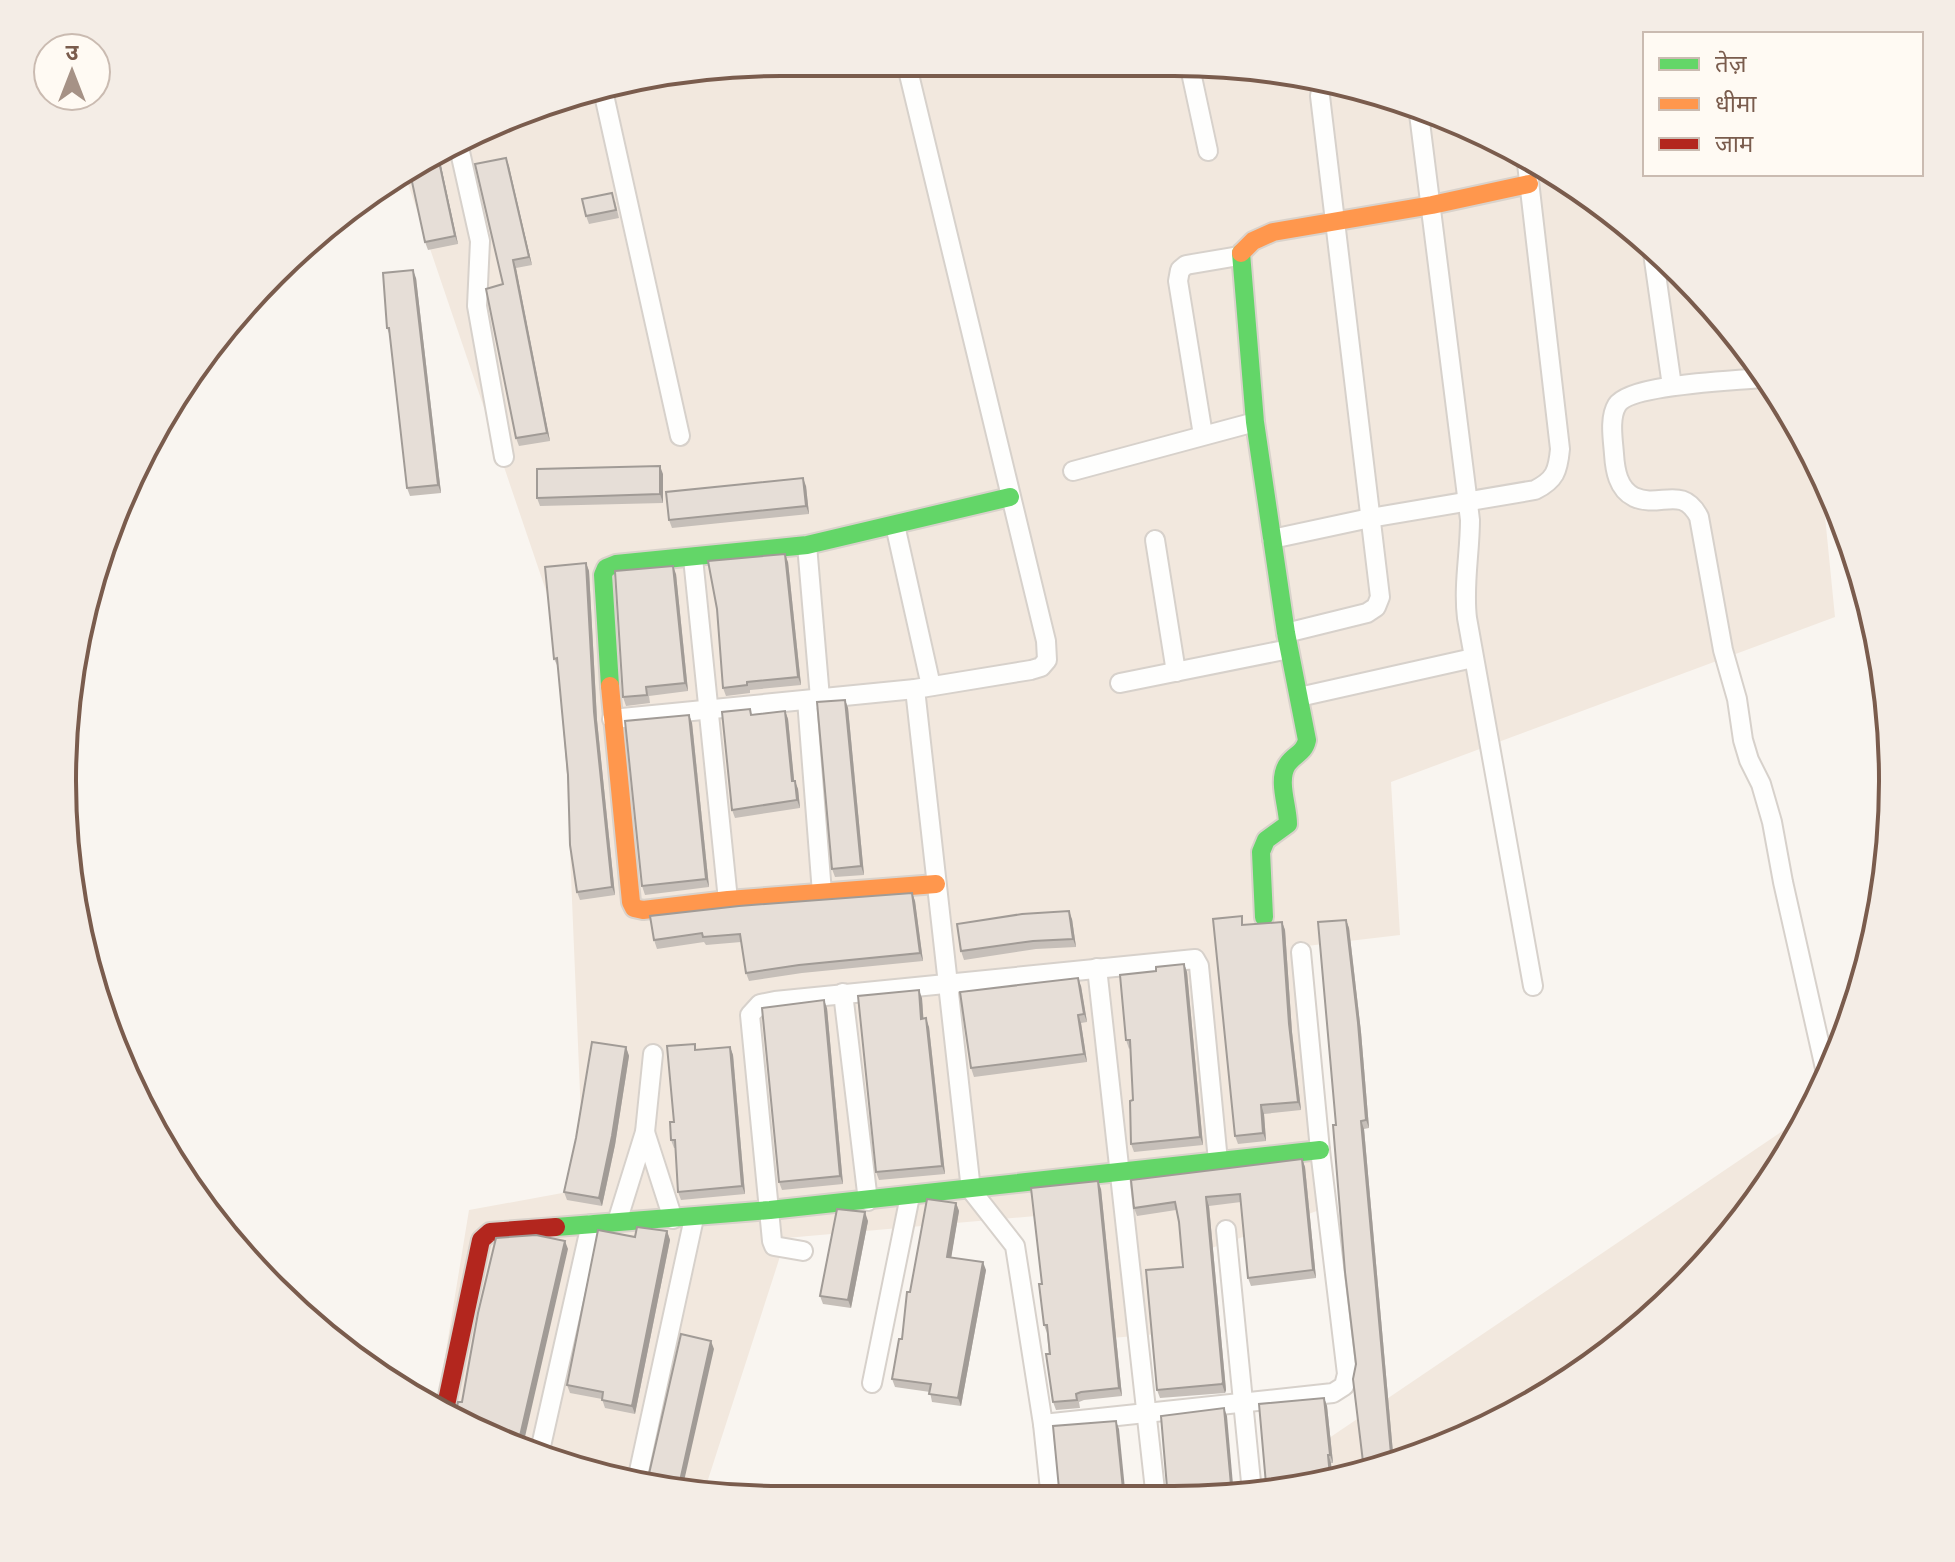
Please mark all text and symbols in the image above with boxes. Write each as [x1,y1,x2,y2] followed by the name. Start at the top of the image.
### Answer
[32,32,112,112] north arrow
[1643,32,1923,176] legend
[66,39,80,65] text: उ
[1715,49,1748,78] text: तेज़
[1715,89,1757,118] text: धीमा
[1715,129,1754,158] text: जाम

